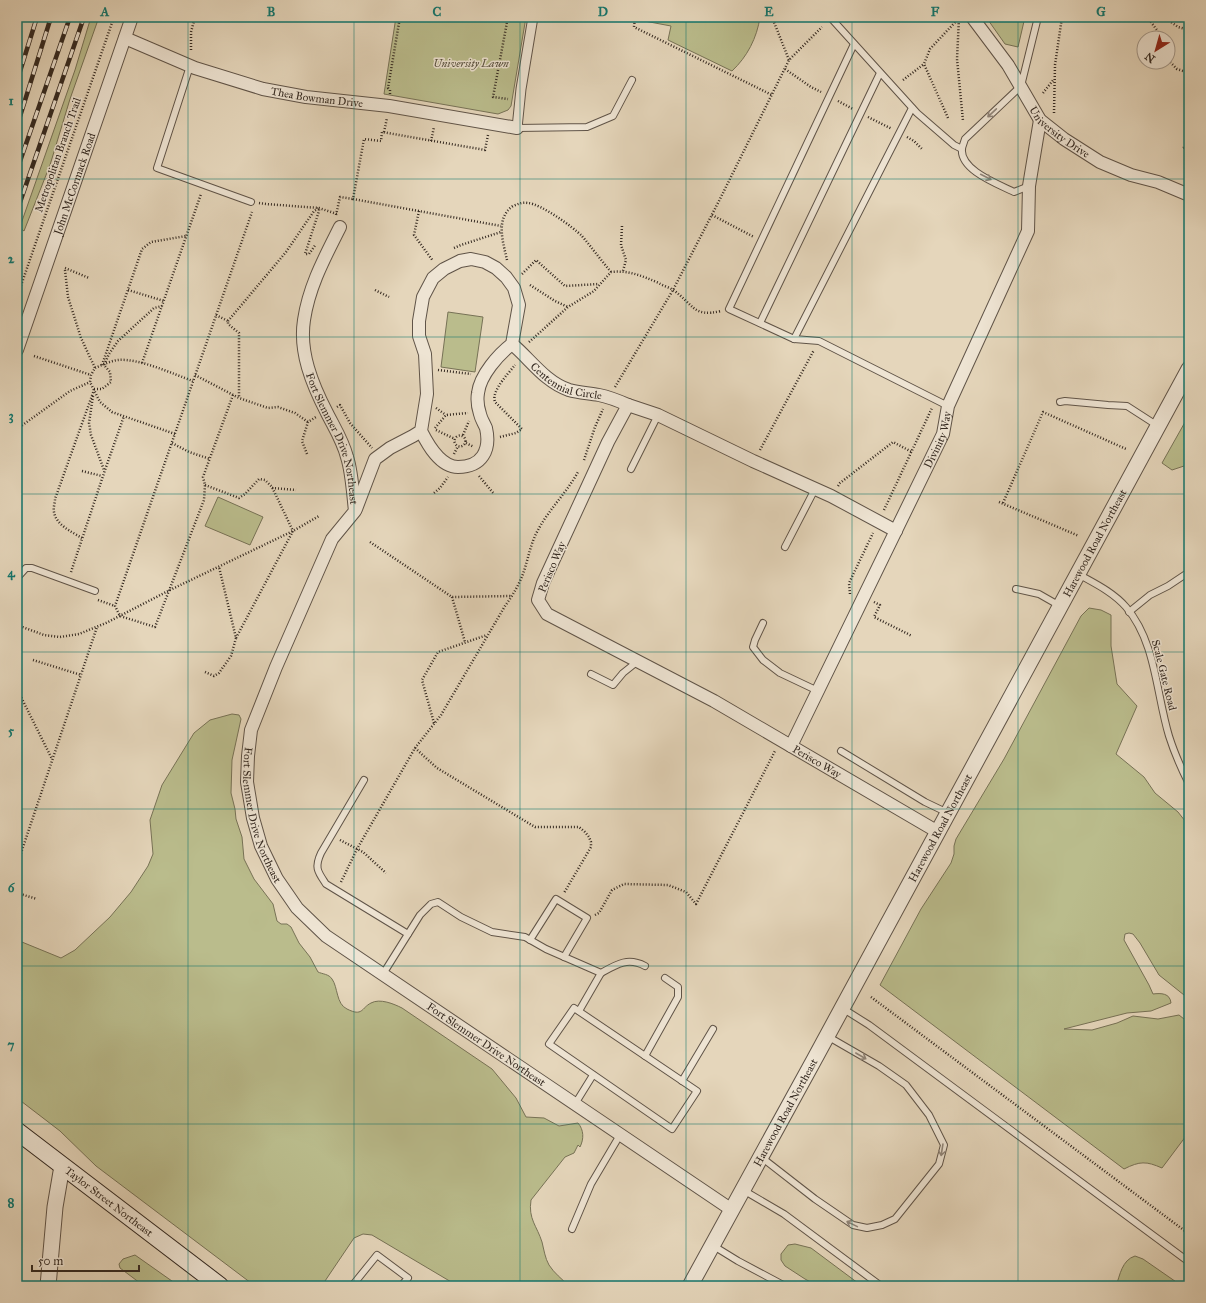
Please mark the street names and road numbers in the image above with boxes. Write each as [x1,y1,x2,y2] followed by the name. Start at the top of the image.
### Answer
[270,84,364,110] street label: Thea Bowman Drive
[32,96,84,214] street label: Metropolitan Branch Trail
[1027,104,1093,160] street label: University Drive
[51,131,98,238] street label: John McCormack Road
[528,360,603,402] street label: Centennial Circle
[303,371,361,505] street label: Fort Slemmer Drive Northeast
[921,409,954,470] street label: Divinity Way
[1060,487,1129,599] street label: Harewood Road Northeast
[535,539,569,594] street label: Perisco Way
[1149,638,1179,712] street label: Scale Gate Road
[791,742,845,781] street label: Perisco Way
[240,747,284,885] street label: Fort Slemmer Drive Northeast
[905,771,975,884] street label: Harewood Road Northeast
[425,1000,548,1089] street label: Fort Slemmer Drive Northeast
[750,1056,820,1169] street label: Harewood Road Northeast
[63,1164,156,1239] street label: Taylor Street Northeast

